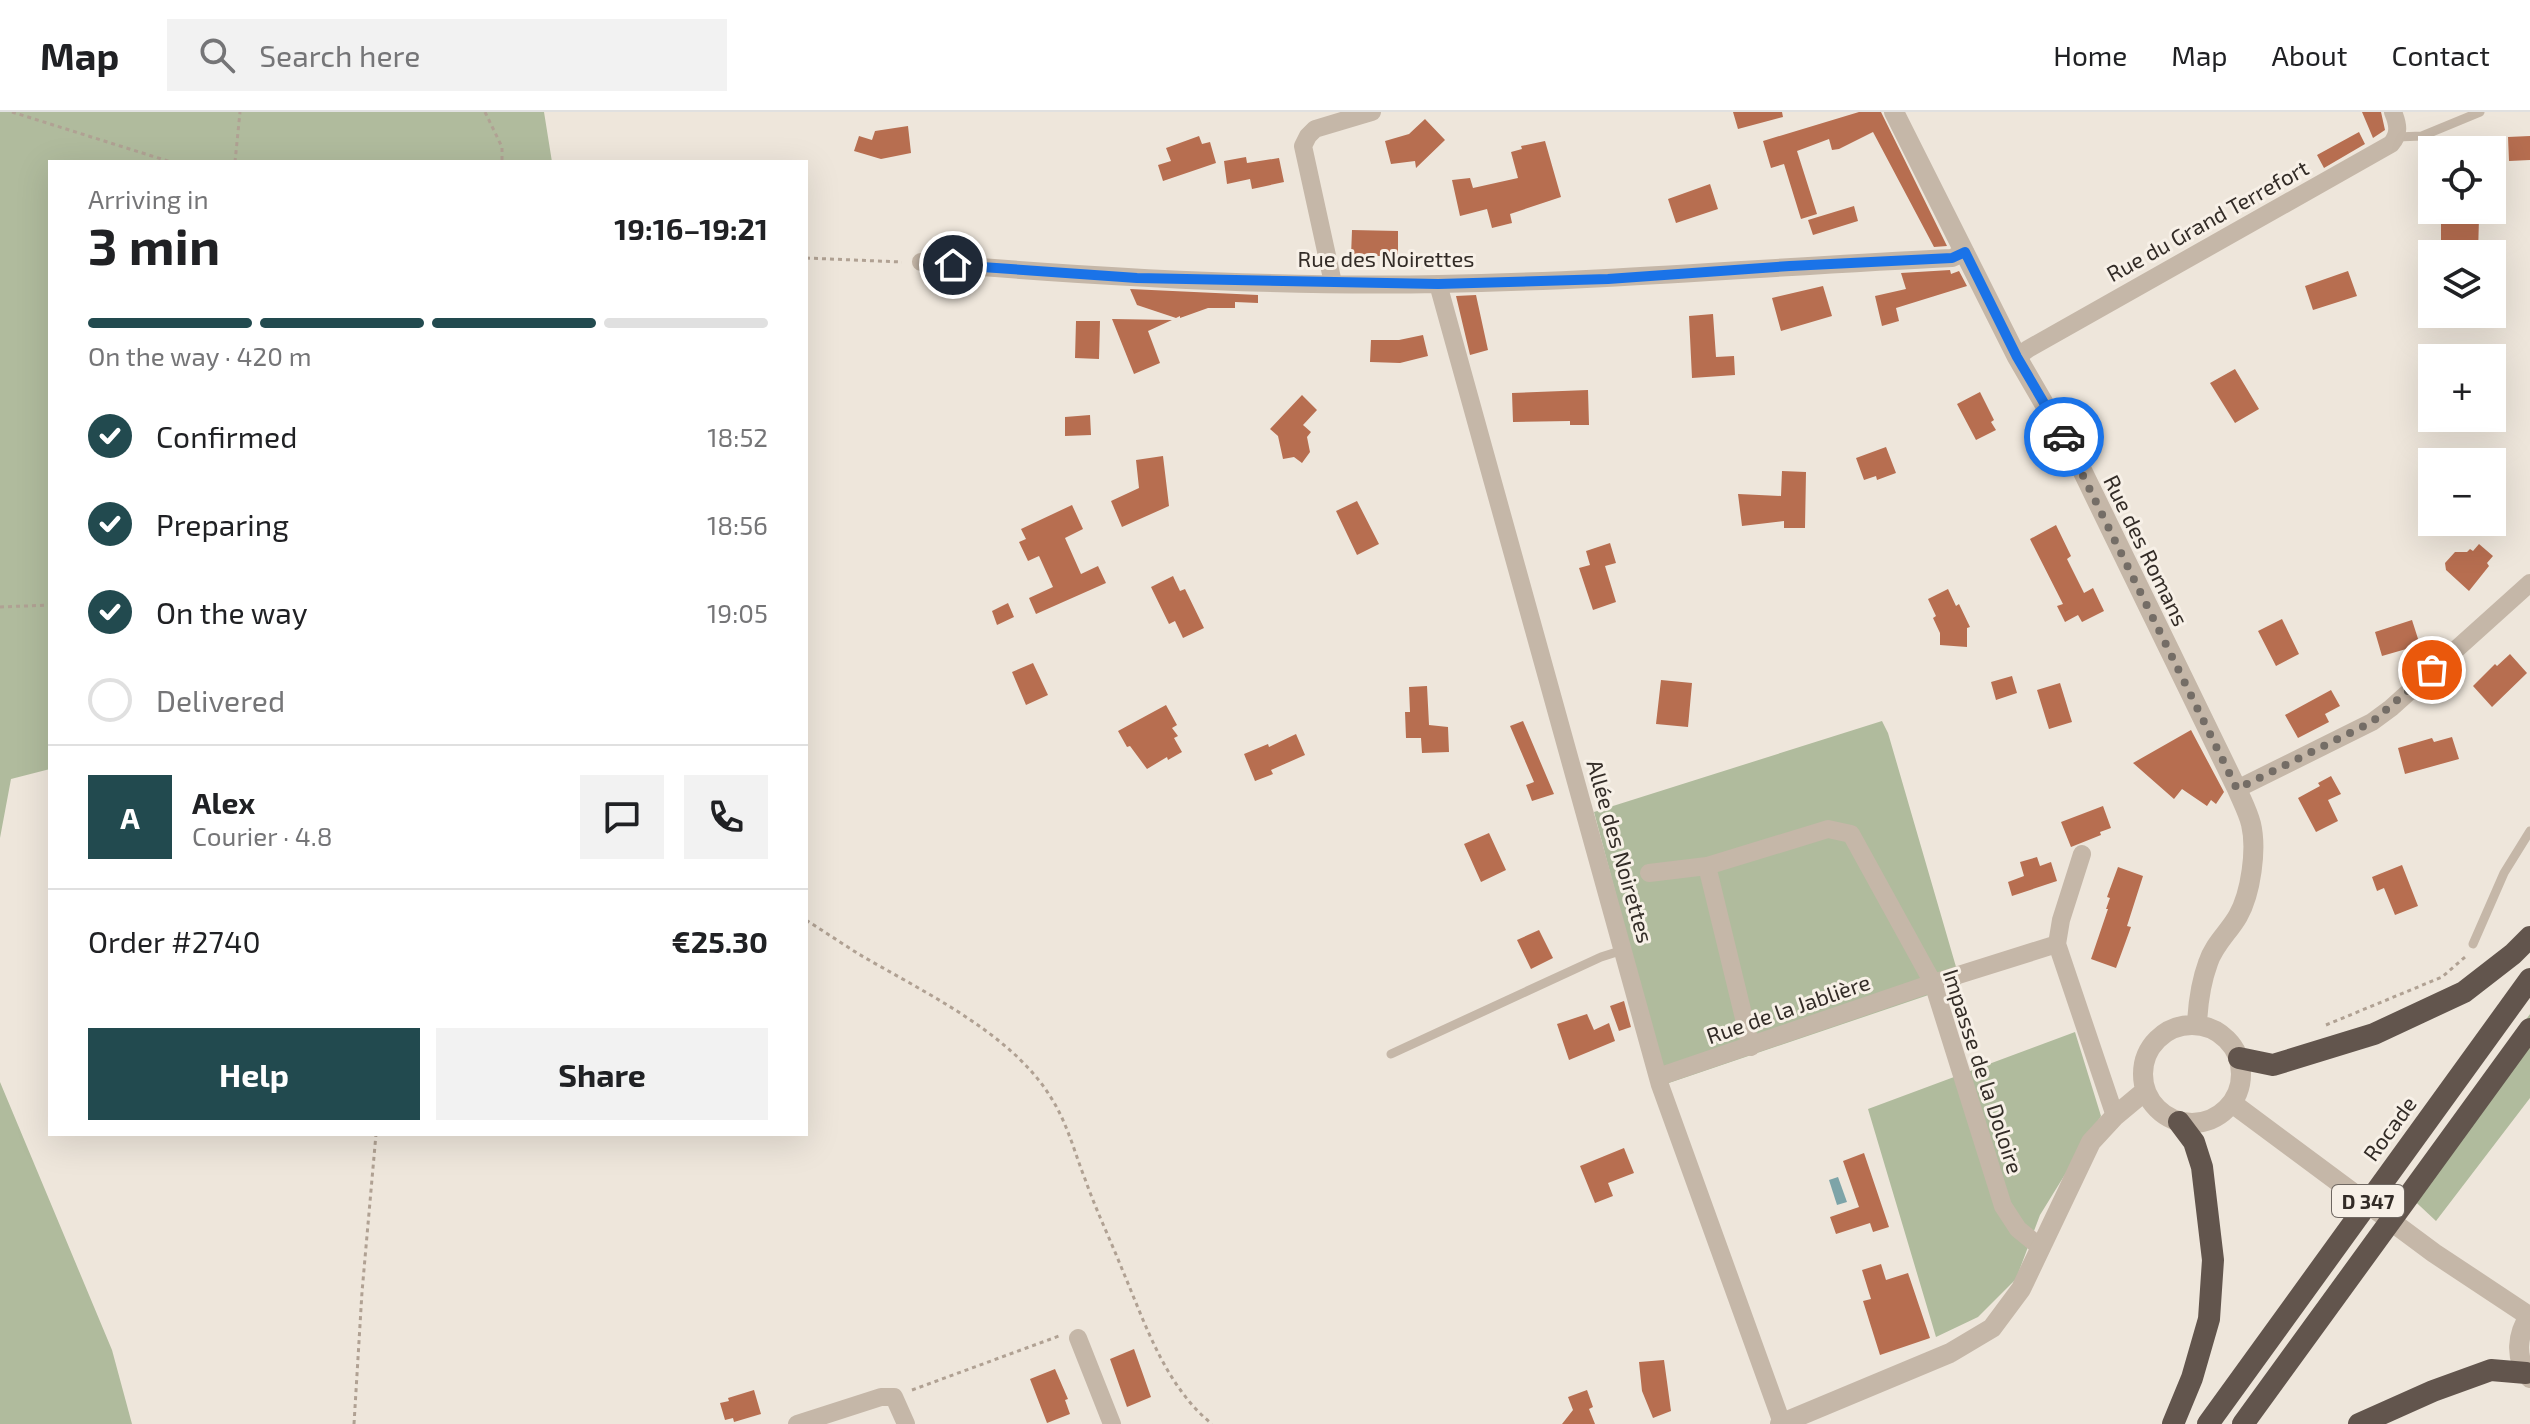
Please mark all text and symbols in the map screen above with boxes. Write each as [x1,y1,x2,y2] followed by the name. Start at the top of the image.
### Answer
[167,19,727,91] search box
[40,32,119,78] text: Map
[195,33,239,77] icon: search
[259,37,420,73] text: Search here
[2053,38,2127,72] text: Home
[2171,38,2228,72] text: Map
[2272,38,2347,72] text: About
[2391,38,2490,72] text: Contact
[2418,136,2506,536] map controls
[2418,136,2506,224] button: locate
[2102,154,2312,286] street label: Rue du Grand Terrefort
[88,183,209,214] text: Arriving in
[614,210,768,246] text: 19:16–19:21
[88,213,220,275] text: 3 min
[919,231,987,299] pin
[2418,240,2506,328] button: layers
[931,243,975,287] icon: home
[1298,245,1474,271] street label: Rue des Noirettes
[88,340,311,371] text: On the way · 420 m
[2418,344,2506,432] button: +
[2024,397,2104,477] courier
[88,414,132,458] icon: check
[2042,415,2086,459] icon: car
[156,418,297,454] text: Confirmed
[707,421,768,452] text: 18:52
[2418,448,2506,536] button: −
[2099,470,2195,630] street label: Rue des Romans
[88,502,132,546] icon: check
[156,506,289,542] text: Preparing
[707,509,768,540] text: 18:56
[88,590,132,634] icon: check
[156,594,308,630] text: On the way
[707,597,768,628] text: 19:05
[2398,636,2466,704] pin
[2410,648,2454,692] icon: bag
[156,682,285,718] text: Delivered
[1582,756,1660,946] street label: Allée des Noirettes
[580,775,664,859] button: chat
[684,775,768,859] button: phone
[192,784,255,820] text: Alex
[120,799,140,835] text: A
[192,820,333,851] text: Courier · 4.8
[88,923,260,959] text: Order #2740
[671,923,768,959] text: €25.30
[1939,965,2029,1177] street label: Impasse de la Doloire
[1703,968,1873,1048] street label: Rue de la Jablière
[88,1028,420,1120] button: Help
[436,1028,768,1120] button: Share
[2357,1091,2421,1165] street label: Rocade
[2332,1185,2404,1217] road number: D 347

